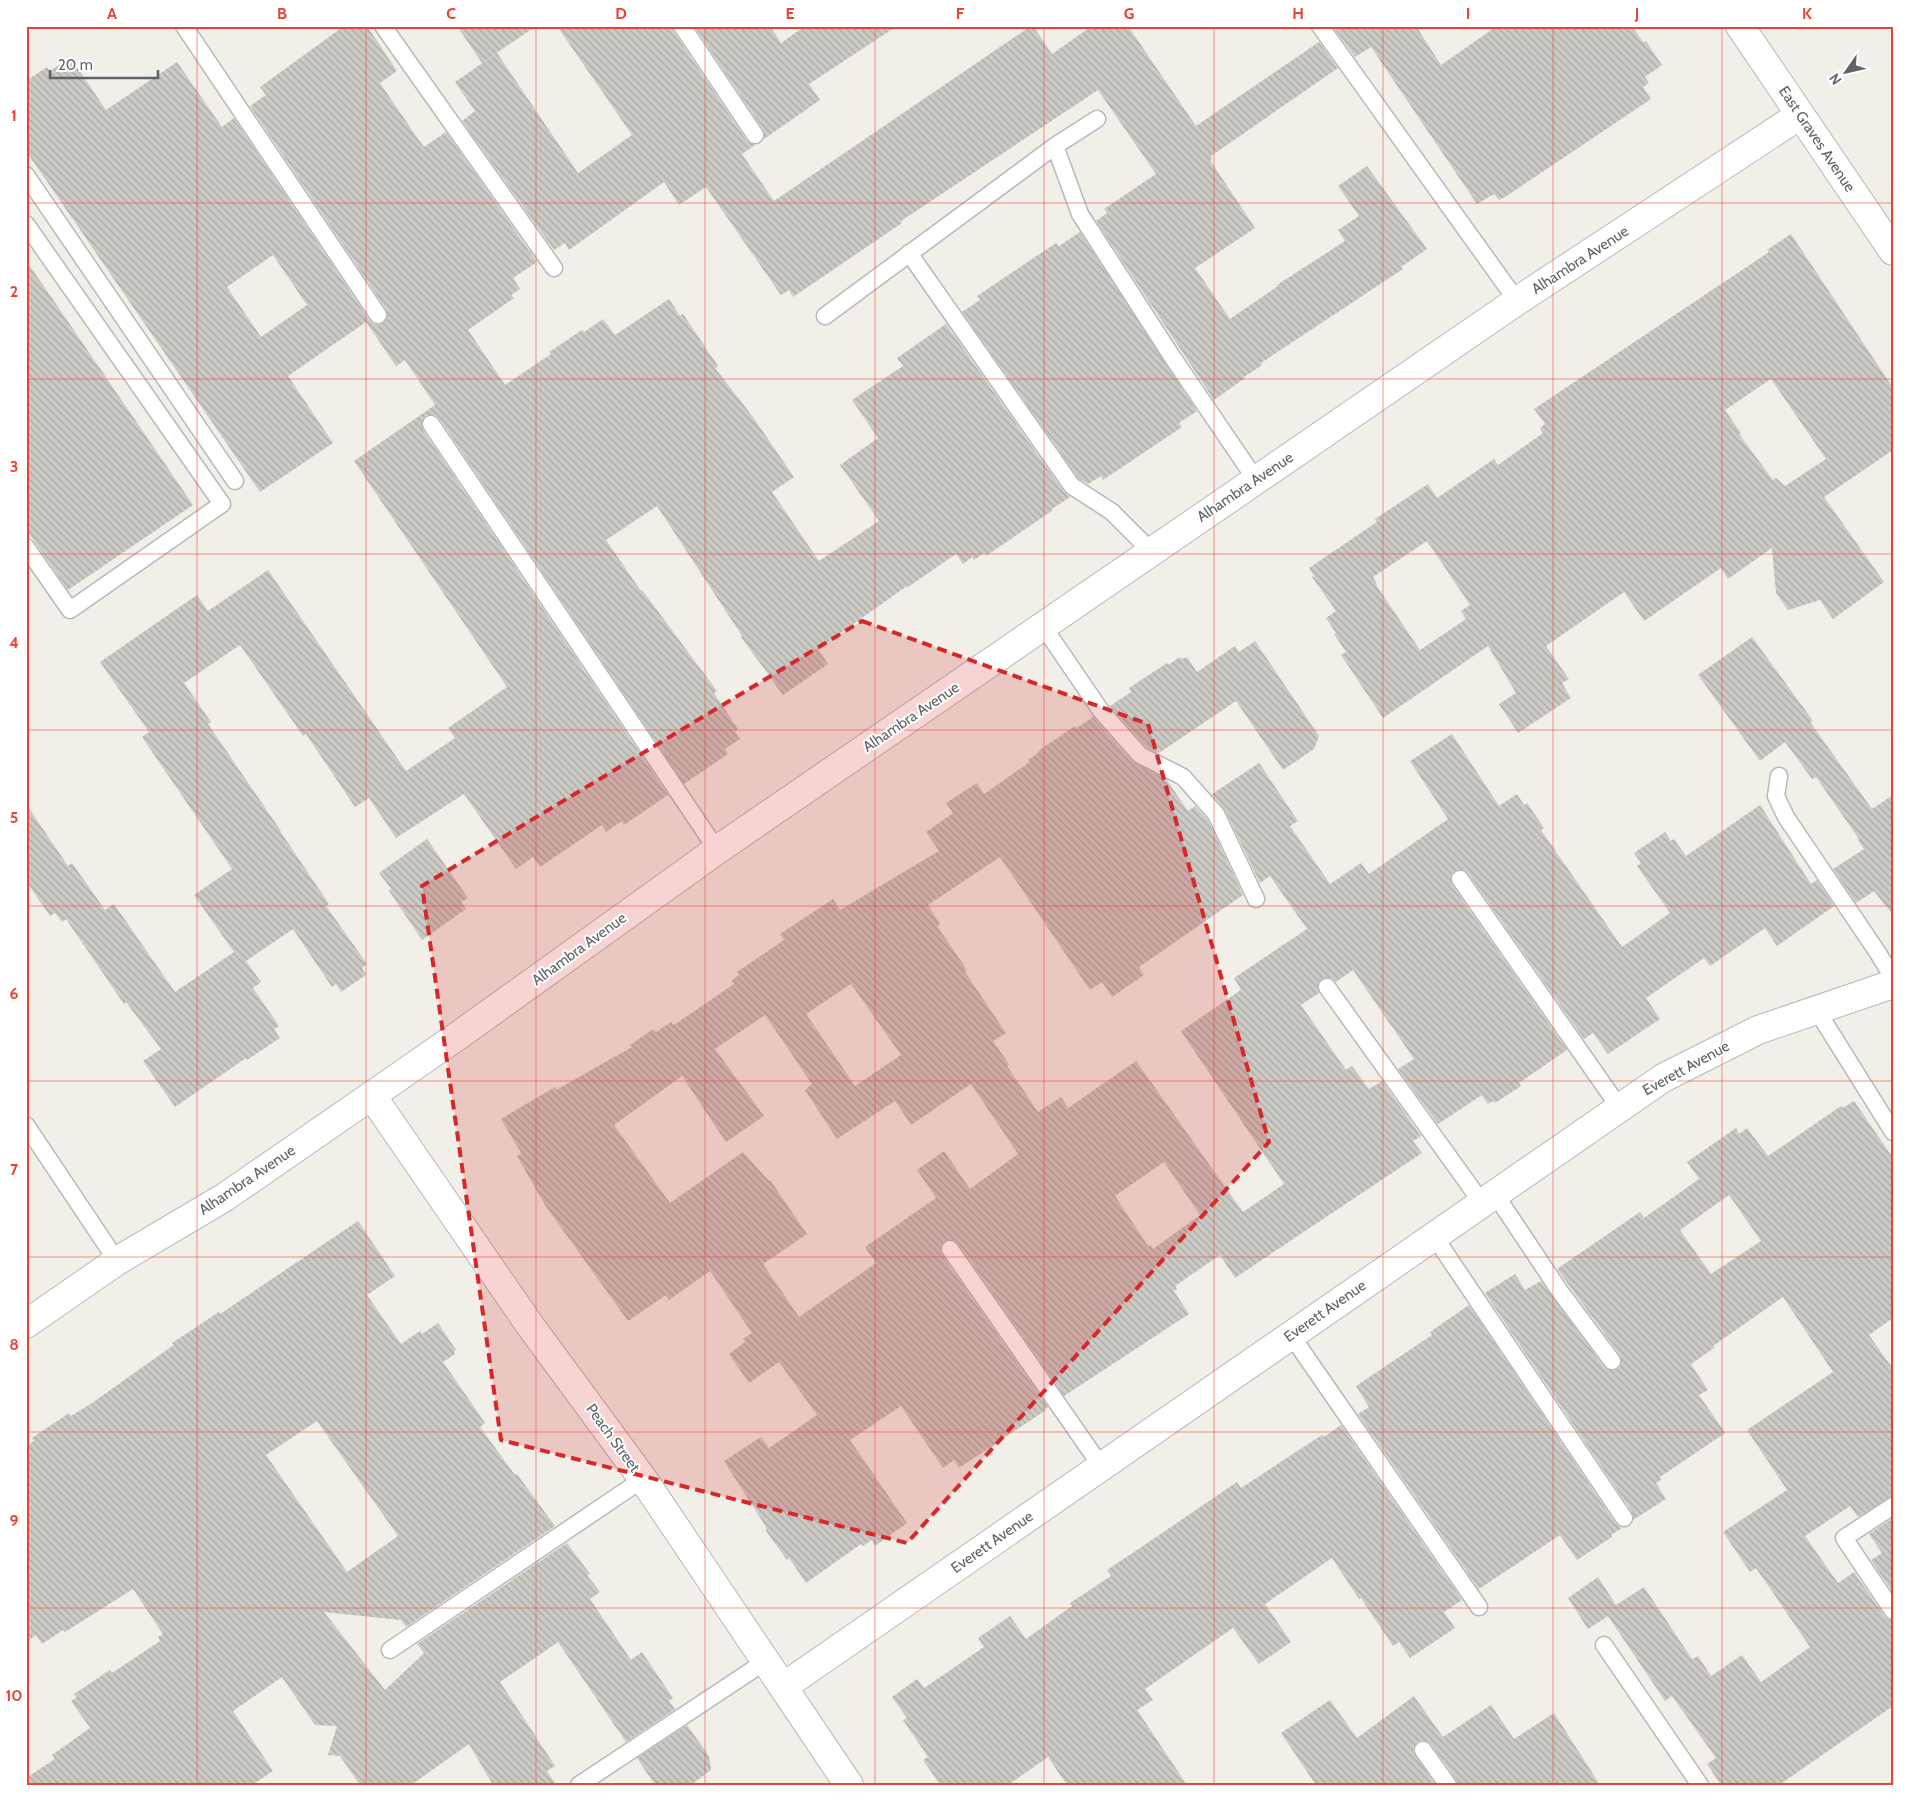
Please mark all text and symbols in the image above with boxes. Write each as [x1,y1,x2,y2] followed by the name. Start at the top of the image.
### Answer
[107,4,117,23] text: A
[277,4,287,23] text: B
[446,4,456,23] text: C
[615,4,627,23] text: D
[785,4,795,23] text: E
[956,4,965,23] text: F
[1124,4,1134,23] text: G
[1292,4,1304,23] text: H
[1466,4,1470,23] text: I
[1634,4,1639,23] text: J
[1802,4,1812,23] text: K
[50,48,158,80] scale bar
[1822,48,1872,98] north arrow
[58,56,93,74] text: 20 m
[1825,70,1845,88] text: N
[1775,83,1859,196] street label: East Graves Avenue
[11,106,17,125] text: 1
[1528,222,1632,298] street label: Alhambra Avenue
[10,282,18,301] text: 2
[1193,448,1297,526] street label: Alhambra Avenue
[10,457,18,476] text: 3
[9,633,19,652] text: 4
[859,678,963,756] street label: Alhambra Avenue
[10,808,18,827] text: 5
[528,909,630,989] street label: Alhambra Avenue
[10,984,19,1003] text: 6
[1640,1037,1733,1099] street label: Everett Avenue
[195,1141,299,1219] street label: Alhambra Avenue
[10,1160,19,1179] text: 7
[1280,1276,1370,1346] street label: Everett Avenue
[9,1335,19,1354] text: 8
[582,1400,644,1476] street label: Peach Street
[947,1507,1037,1577] street label: Everett Avenue
[10,1511,19,1530] text: 9
[5,1686,23,1705] text: 10

